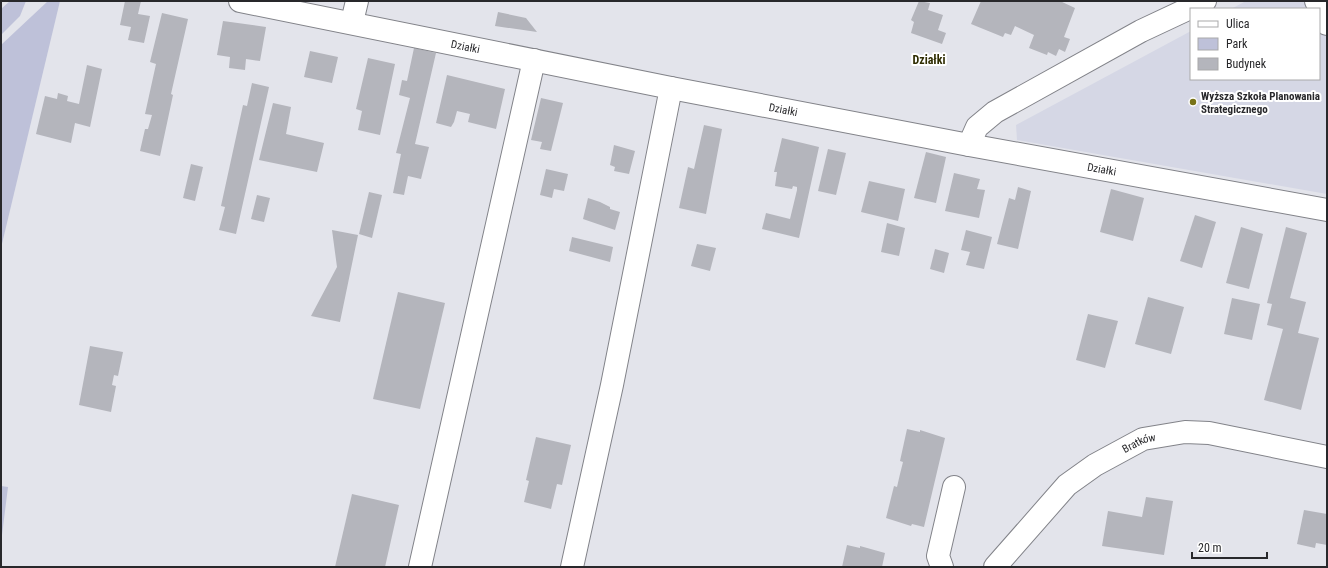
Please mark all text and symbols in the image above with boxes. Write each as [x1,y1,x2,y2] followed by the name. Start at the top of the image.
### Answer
[1190,8,1320,80] legend
[1226,17,1250,31] text: Ulica
[1226,37,1248,51] text: Park
[450,38,481,56] street label: Działki
[912,53,946,67] district label: Działki
[1226,57,1267,71] text: Budynek
[1201,90,1320,116] place label: Wyższa Szkoła Planowania Strategicznego
[1188,97,1198,107] marker: Wyższa Szkoła Planowania Strategicznego
[768,101,799,119] street label: Działki
[1086,161,1117,179] street label: Działki
[1120,431,1157,456] street label: Bratków
[1192,534,1267,560] scale bar
[1198,541,1222,555] text: 20 m

